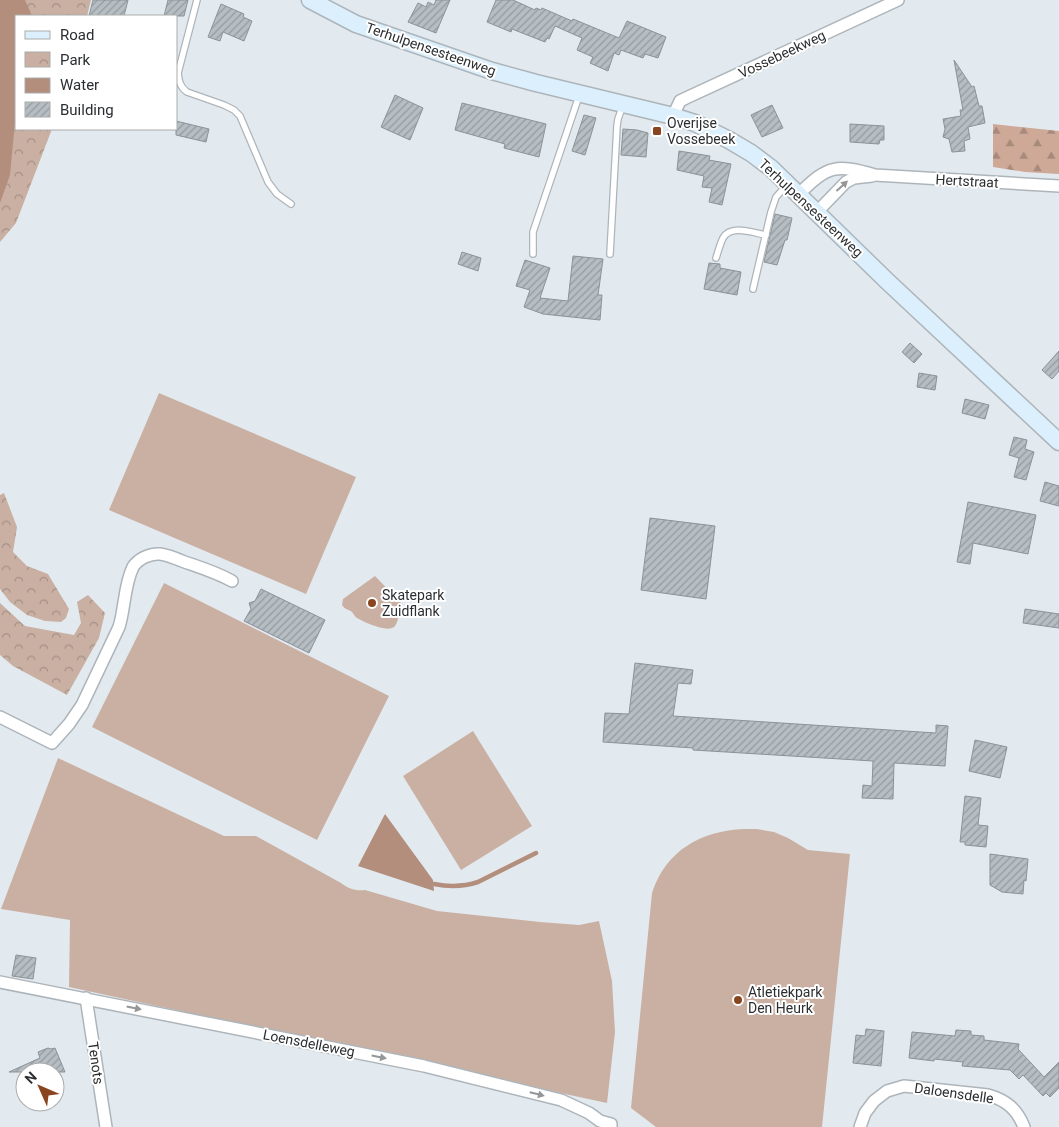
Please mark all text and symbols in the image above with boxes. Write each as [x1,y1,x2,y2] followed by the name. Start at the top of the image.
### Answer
[15,15,178,130] legend
[364,19,498,79] street label: Terhulpensesteenweg
[60,26,94,44] text: Road
[736,27,828,81] street label: Vossebeekweg
[60,51,91,69] text: Park
[60,76,99,94] text: Water
[60,101,114,119] text: Building
[667,115,736,147] place label: Overijse Vossebeek
[651,125,663,137] marker: Overijse Vossebeek
[756,156,866,260] street label: Terhulpensesteenweg
[935,171,999,191] street label: Hertstraat
[836,181,849,192] one-way arrow
[382,587,445,619] place label: Skatepark Zuidflank
[366,597,378,609] marker: Skatepark Zuidflank
[748,984,823,1016] place label: Atletiekpark Den Heurk
[732,994,744,1006] marker: Atletiekpark Den Heurk
[126,1004,141,1012] one-way arrow
[262,1026,356,1060] street label: Loensdelleweg
[85,1041,107,1085] street label: Tenots
[371,1053,387,1061] one-way arrow
[15,1062,65,1112] north arrow
[22,1069,40,1087] text: N
[913,1080,995,1106] street label: Daloensdelle
[530,1090,545,1098] one-way arrow

